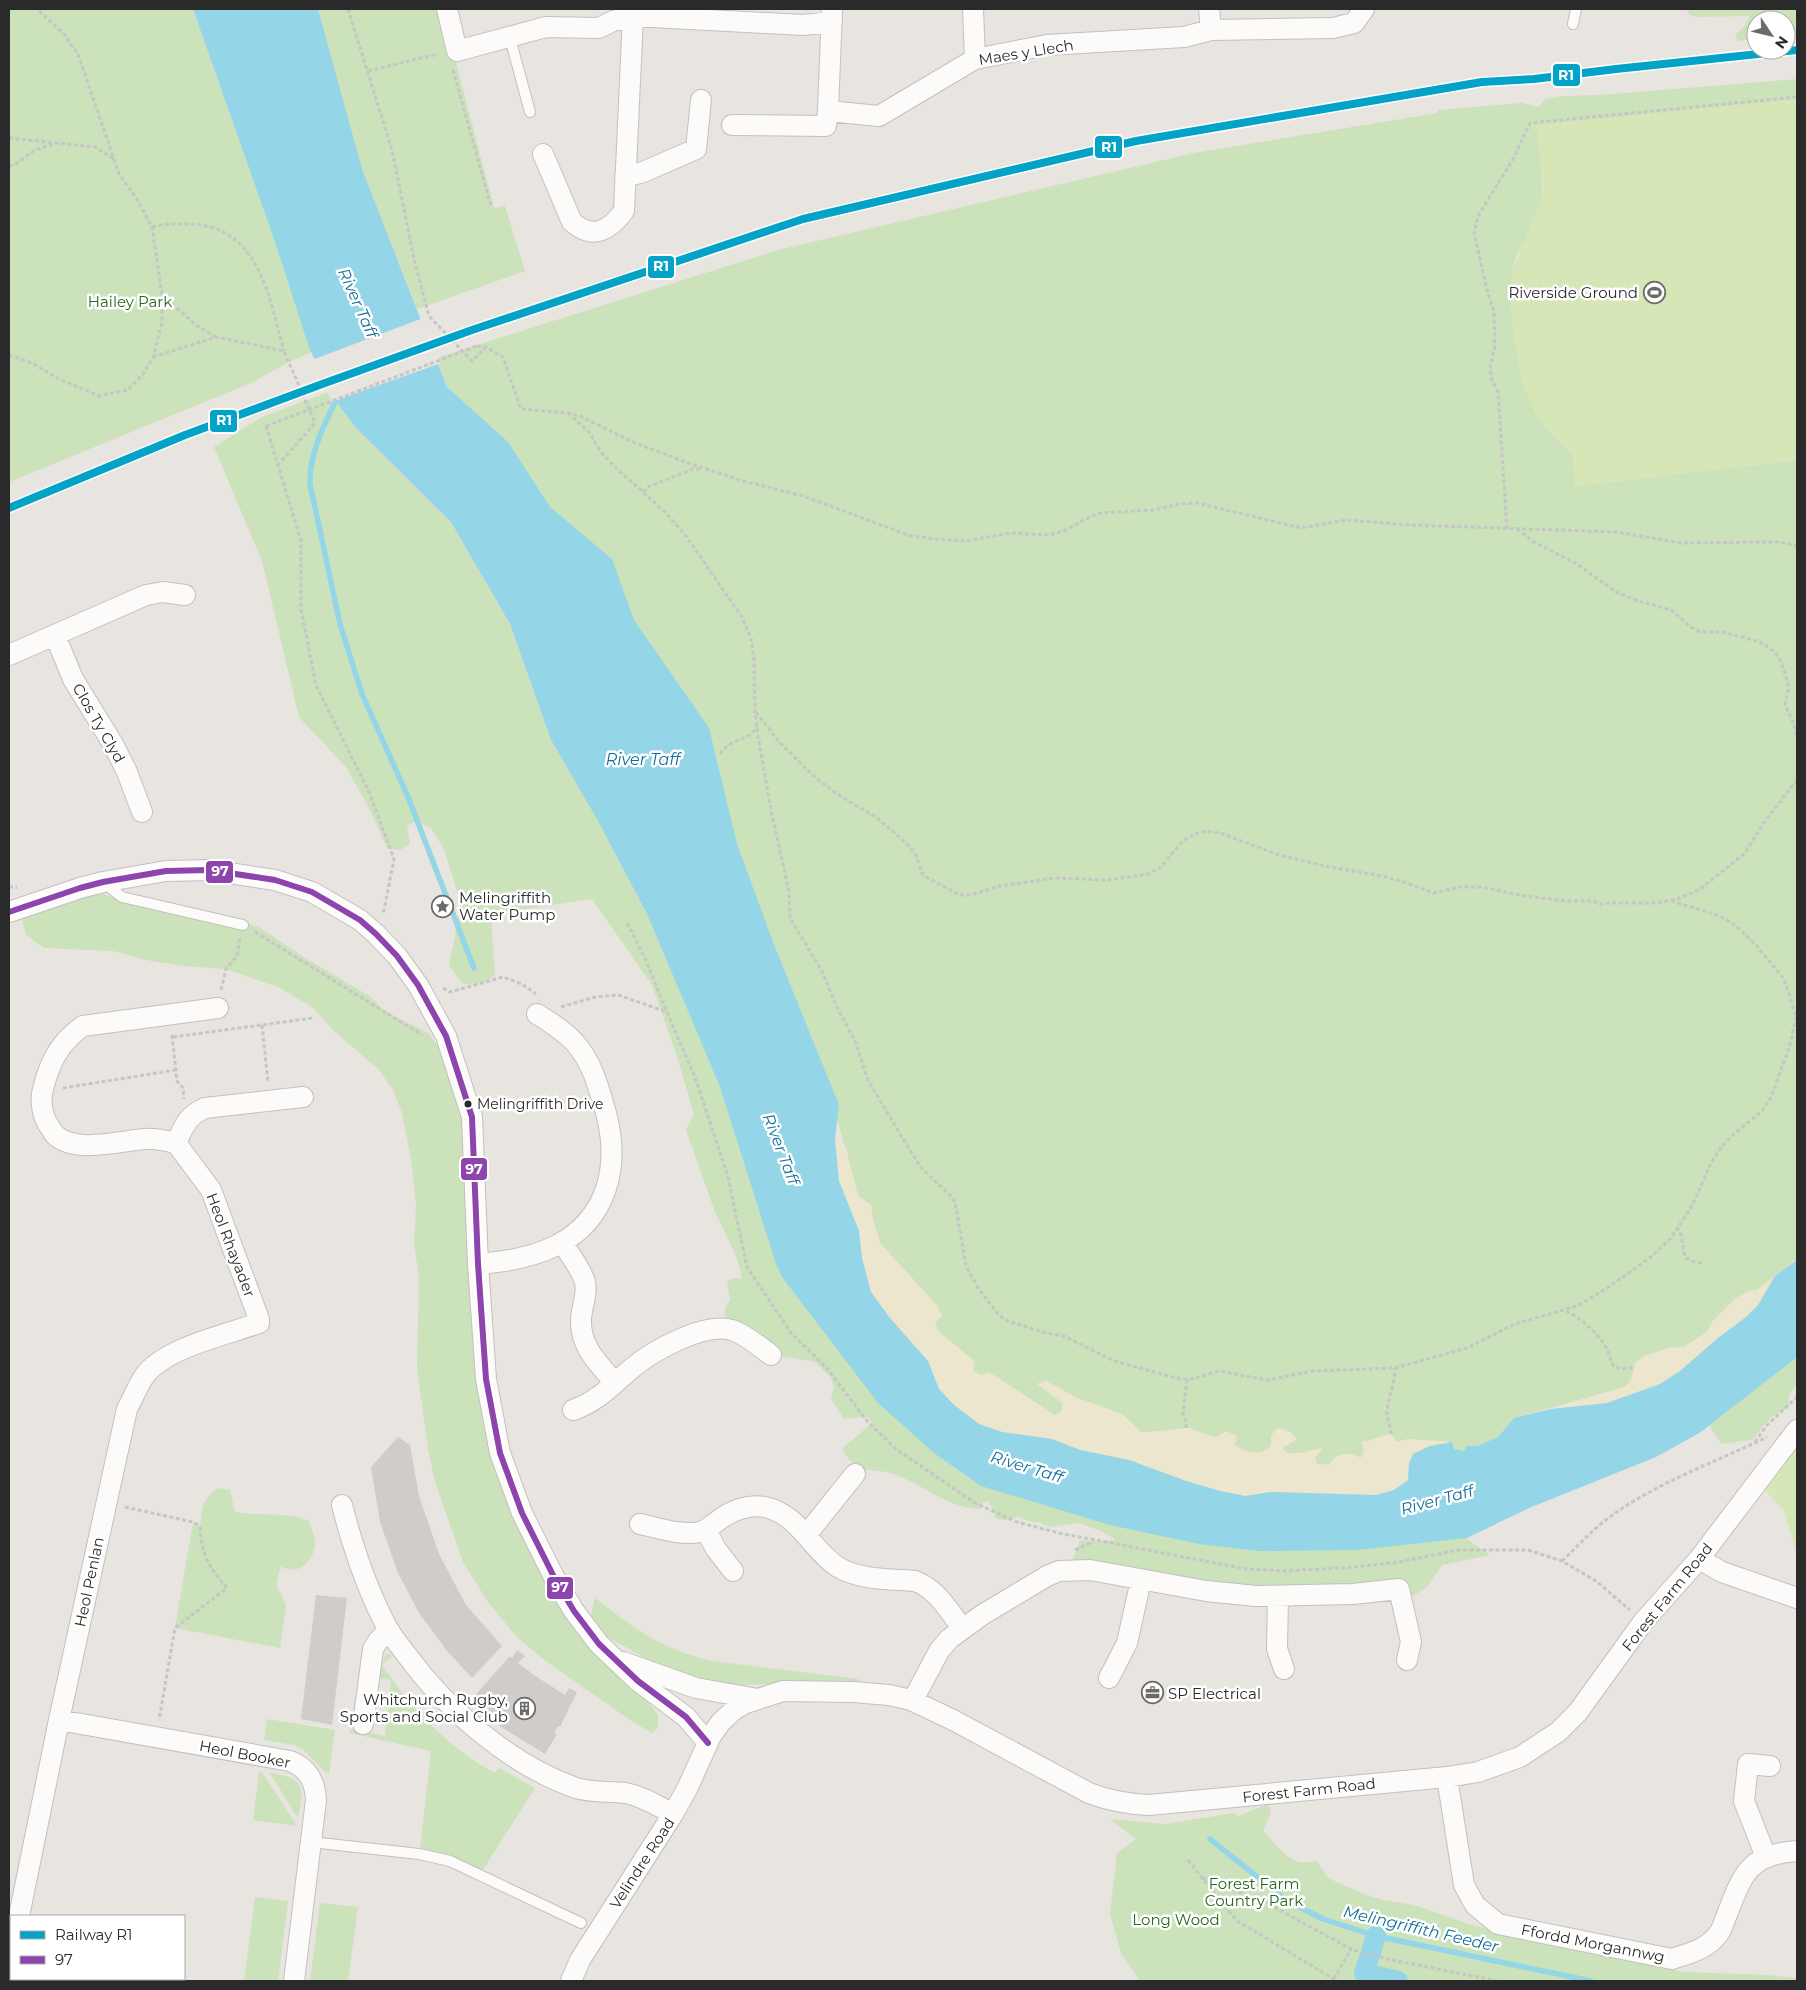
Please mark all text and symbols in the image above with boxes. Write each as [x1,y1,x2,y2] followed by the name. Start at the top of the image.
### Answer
[1746,10,1796,60] north arrow
[1771,33,1792,52] text: N
[977,35,1075,69] street label: Maes y Llech
[1552,63,1581,87] line badge: R1
[1558,66,1574,84] text: R1
[1094,135,1123,159] line badge: R1
[1101,138,1117,156] text: R1
[647,255,675,279] line badge: R1
[653,257,669,275] text: R1
[334,265,383,343] water label: River Taff
[1642,280,1666,304] sports icon: Riverside Ground
[1508,283,1638,302] place label: Riverside Ground
[88,292,172,311] park label: Hailey Park
[209,409,238,433] line badge: R1
[216,411,232,429] text: R1
[69,680,129,766] street label: Clos Ty Clyd
[606,750,683,769] water label: River Taff
[205,860,234,884] line badge: 97
[211,862,229,880] text: 97
[459,888,555,924] place label: Melingriffith Water Pump
[431,894,455,918] place icon: Melingriffith Water Pump
[477,1095,603,1113] place label: Melingriffith Drive
[463,1099,473,1109] marker: Melingriffith Drive
[759,1111,804,1190] water label: River Taff
[460,1157,488,1181] line badge: 97
[465,1160,483,1178] text: 97
[202,1190,260,1300] street label: Heol Rhayader
[989,1447,1068,1488] water label: River Taff
[1399,1481,1478,1519] water label: River Taff
[70,1535,108,1629] street label: Heol Penlan
[1617,1539,1717,1655] street label: Forest Farm Road
[546,1576,574,1600] line badge: 97
[551,1578,569,1596] text: 97
[1140,1681,1164,1705] office icon: SP Electrical
[1168,1684,1261,1703] place label: SP Electrical
[340,1690,508,1726] place label: Whitchurch Rugby, Sports and Social Club
[512,1696,536,1720] building icon: Whitchurch Rugby, Sports and Social Club
[198,1736,292,1772] street label: Heol Booker
[1241,1774,1377,1806] street label: Forest Farm Road
[605,1814,679,1912] street label: Velindre Road
[1205,1874,1303,1910] park label: Forest Farm Country Park
[1342,1902,1501,1956] water label: Melingriffith Feeder
[1132,1910,1220,1929] park label: Long Wood
[10,1915,185,1980] legend
[1520,1920,1666,1966] street label: Ffordd Morgannwg
[55,1925,132,1944] text: Railway R1
[55,1950,73,1969] text: 97

